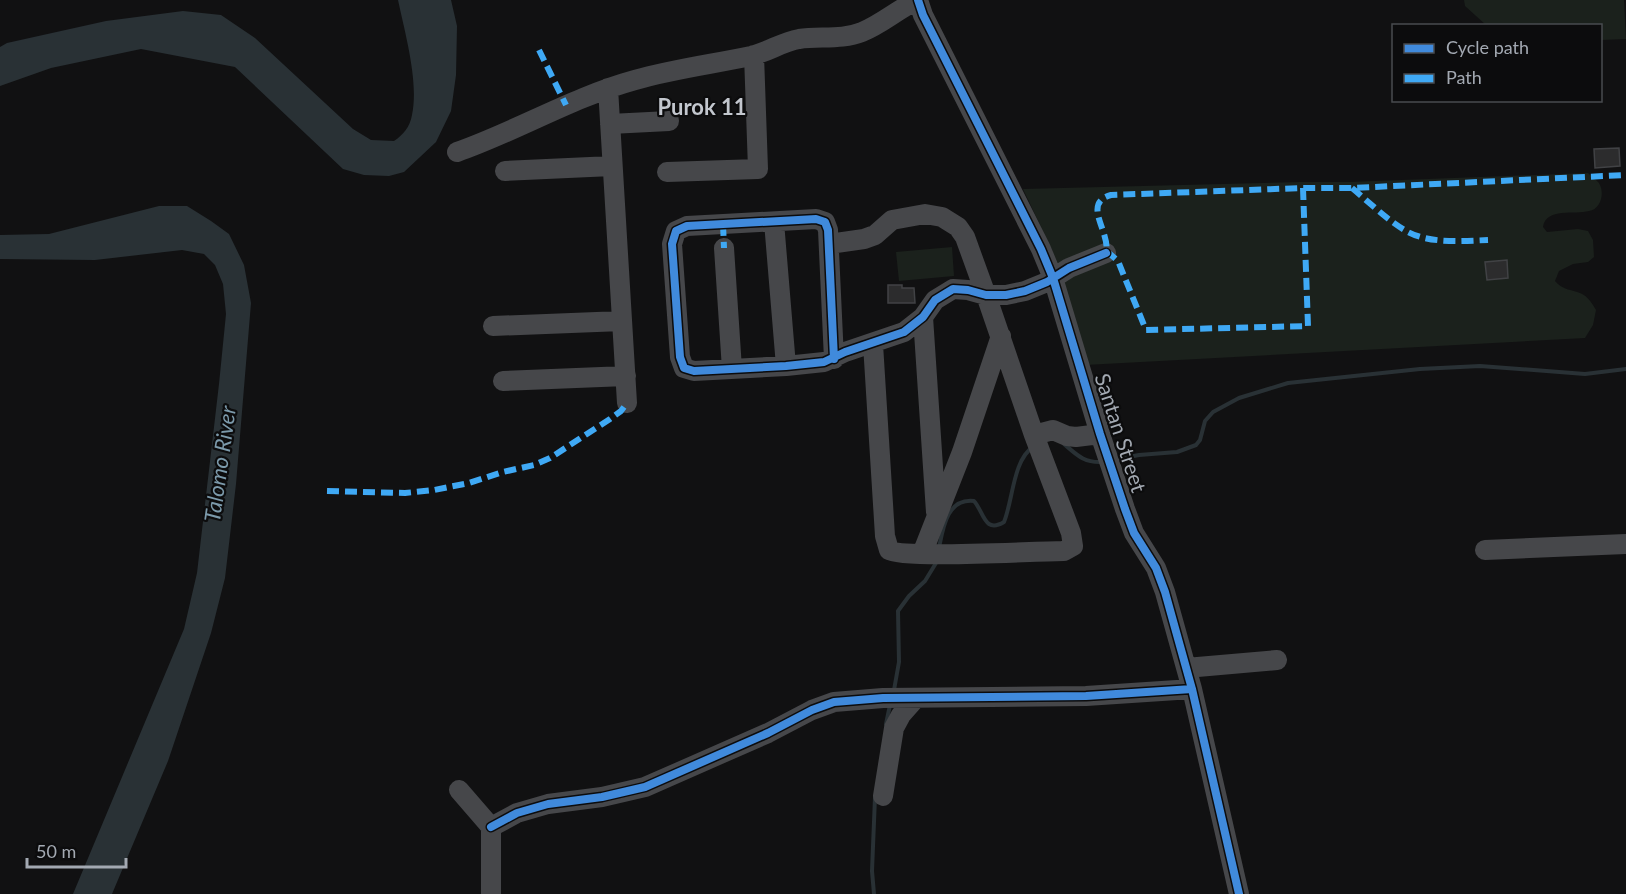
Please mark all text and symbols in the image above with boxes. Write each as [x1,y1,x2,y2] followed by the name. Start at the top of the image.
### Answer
[1392,24,1602,102] legend
[1446,36,1529,58] text: Cycle path
[1446,66,1482,88] text: Path
[657,93,747,120] district label: Purok 11
[1090,370,1153,496] street label: Santan Street
[198,404,241,524] water label: Talomo River
[27,831,126,869] scale bar
[36,840,76,862] text: 50 m

